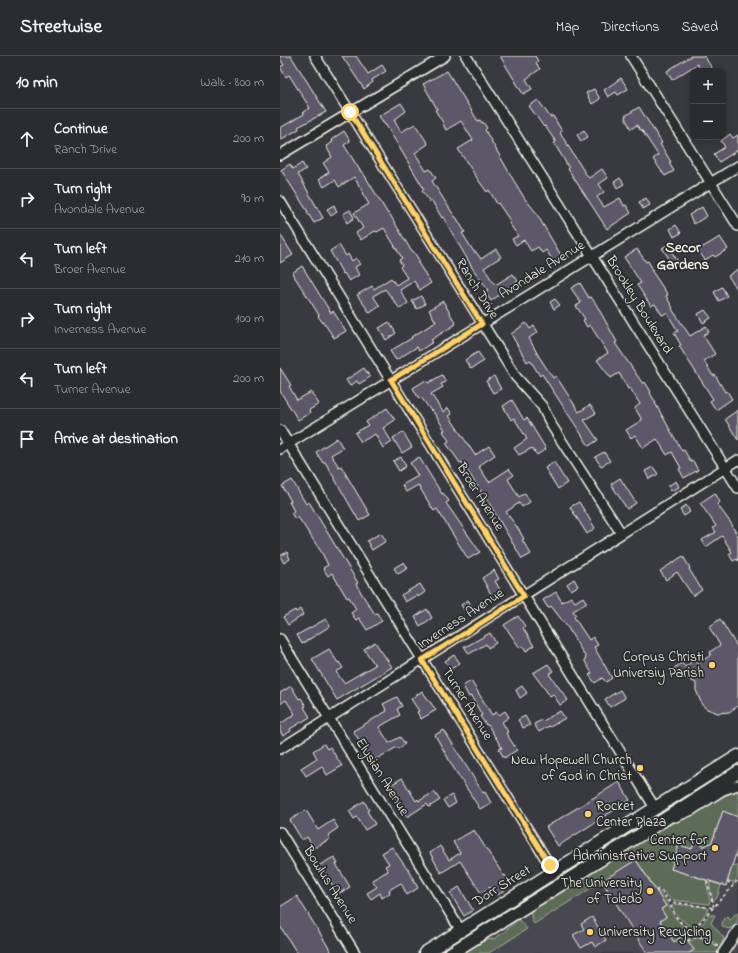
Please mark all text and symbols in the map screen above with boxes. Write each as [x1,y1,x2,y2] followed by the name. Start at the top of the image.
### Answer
[20,14,102,41] text: Streetwise
[556,17,579,38] text: Map
[601,17,659,38] text: Directions
[681,17,718,38] text: Saved
[690,68,726,140] map controls
[690,68,726,104] button: +
[16,70,58,95] text: 10 min
[200,73,264,92] text: Walk · 800 m
[341,103,359,121] route start
[690,104,726,140] button: −
[54,118,108,140] text: Continue
[16,128,38,150] icon: ahead
[233,129,264,148] text: 200 m
[54,140,117,159] text: Ranch Drive
[54,178,112,200] text: Turn right
[16,188,38,210] icon: right
[241,189,264,208] text: 90 m
[54,200,145,219] text: Avondale Avenue
[495,235,590,305] street label: Avondale Avenue
[657,237,710,276] district label: Secor Gardens
[54,238,107,260] text: Turn left
[16,248,38,270] icon: left
[234,249,264,268] text: 210 m
[599,251,678,359] street label: Brookley Boulevard
[450,255,504,324] street label: Ranch Drive
[54,260,126,279] text: Broer Avenue
[54,298,112,320] text: Turn right
[16,308,38,330] icon: right
[235,309,264,328] text: 100 m
[54,320,146,339] text: Inverness Avenue
[54,358,107,380] text: Turn left
[16,368,38,390] icon: left
[233,369,264,388] text: 200 m
[54,380,130,399] text: Turner Avenue
[16,428,38,450] icon: arrive
[54,428,178,450] text: Arrive at destination
[450,458,510,536] street label: Broer Avenue
[414,583,509,655] street label: Inverness Avenue
[613,647,704,685] place label: Corpus Christi Universiy Parish
[707,660,717,670] marker: Corpus Christi Universiy Parish
[436,664,498,745] street label: Turner Avenue
[349,734,415,821] street label: Elysian Avenue
[511,750,632,787] place label: New Hopewell Church of God in Christ
[635,763,645,773] marker: New Hopewell Church of God in Christ
[596,796,666,833] place label: Rocket Center Plaza
[583,809,593,819] marker: Rocket Center Plaza
[573,830,708,867] place label: Center for Administrative Support
[297,841,363,929] street label: Bowlus Avenue
[710,843,720,853] marker: Center for Administrative Support
[541,856,559,874] route end
[468,860,535,913] street label: Dorr Street
[561,873,642,910] place label: The University of Toledo
[645,886,655,896] marker: The University of Toledo
[598,922,711,944] place label: University Recycling
[585,927,595,937] marker: University Recycling

